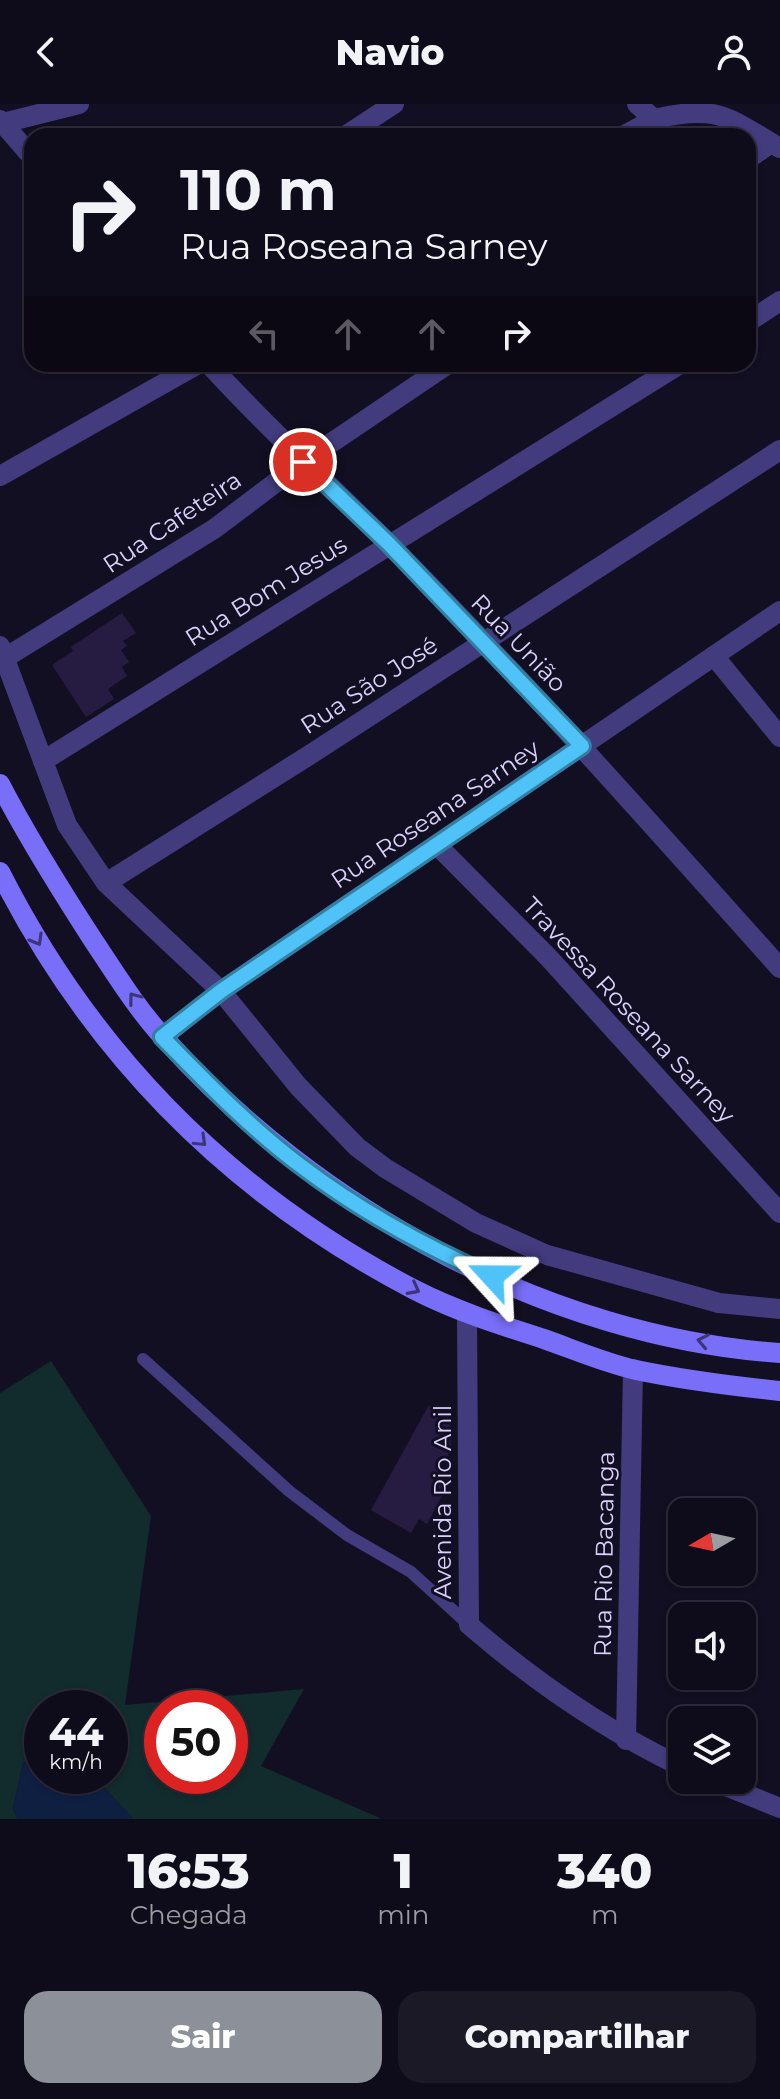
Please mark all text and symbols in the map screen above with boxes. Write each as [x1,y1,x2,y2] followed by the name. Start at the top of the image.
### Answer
[24,30,68,74] icon: back
[336,30,444,74] text: Navio
[712,30,756,74] icon: person
[180,156,337,224] text: 110 m
[48,160,152,264] icon: right
[180,224,547,268] text: Rua Roseana Sarney
[242,312,286,356] icon: left
[326,312,370,356] icon: ahead
[410,312,454,356] icon: ahead
[494,312,538,356] icon: right
[269,428,337,496] pin
[281,440,325,484] icon: arrive
[97,465,247,579] street label: Rua Cafeteira
[180,530,352,652] street label: Rua Bom Jesus
[465,588,573,698] street label: Rua União
[295,630,443,740] street label: Rua São José
[325,733,545,895] street label: Rua Roseana Sarney
[517,891,741,1129] street label: Travessa Roseana Sarney
[27,931,43,946] one-way arrow
[129,993,144,1007] one-way arrow
[192,1132,206,1147] one-way arrow
[450,1234,534,1318] position arrow
[405,1279,420,1294] one-way arrow
[696,1334,710,1351] one-way arrow
[428,1405,457,1599] street label: Avenida Rio Anil
[588,1451,620,1657] street label: Rua Rio Bacanga
[668,1498,756,1586] north arrow
[668,1498,756,1794] map controls
[668,1602,756,1690] button: sound
[144,1690,248,1794] speed limit sign: 50
[668,1706,756,1794] button: layers
[48,1707,104,1756] text: 44
[49,1750,103,1774] text: km/h
[128,1842,250,1900] text: 16:53
[394,1842,413,1900] text: 1
[557,1842,652,1900] text: 340
[130,1899,248,1931] text: Chegada
[377,1899,429,1931] text: min
[591,1899,618,1931] text: m
[24,1991,382,2083] button: Sair
[398,1991,756,2083] button: Compartilhar

